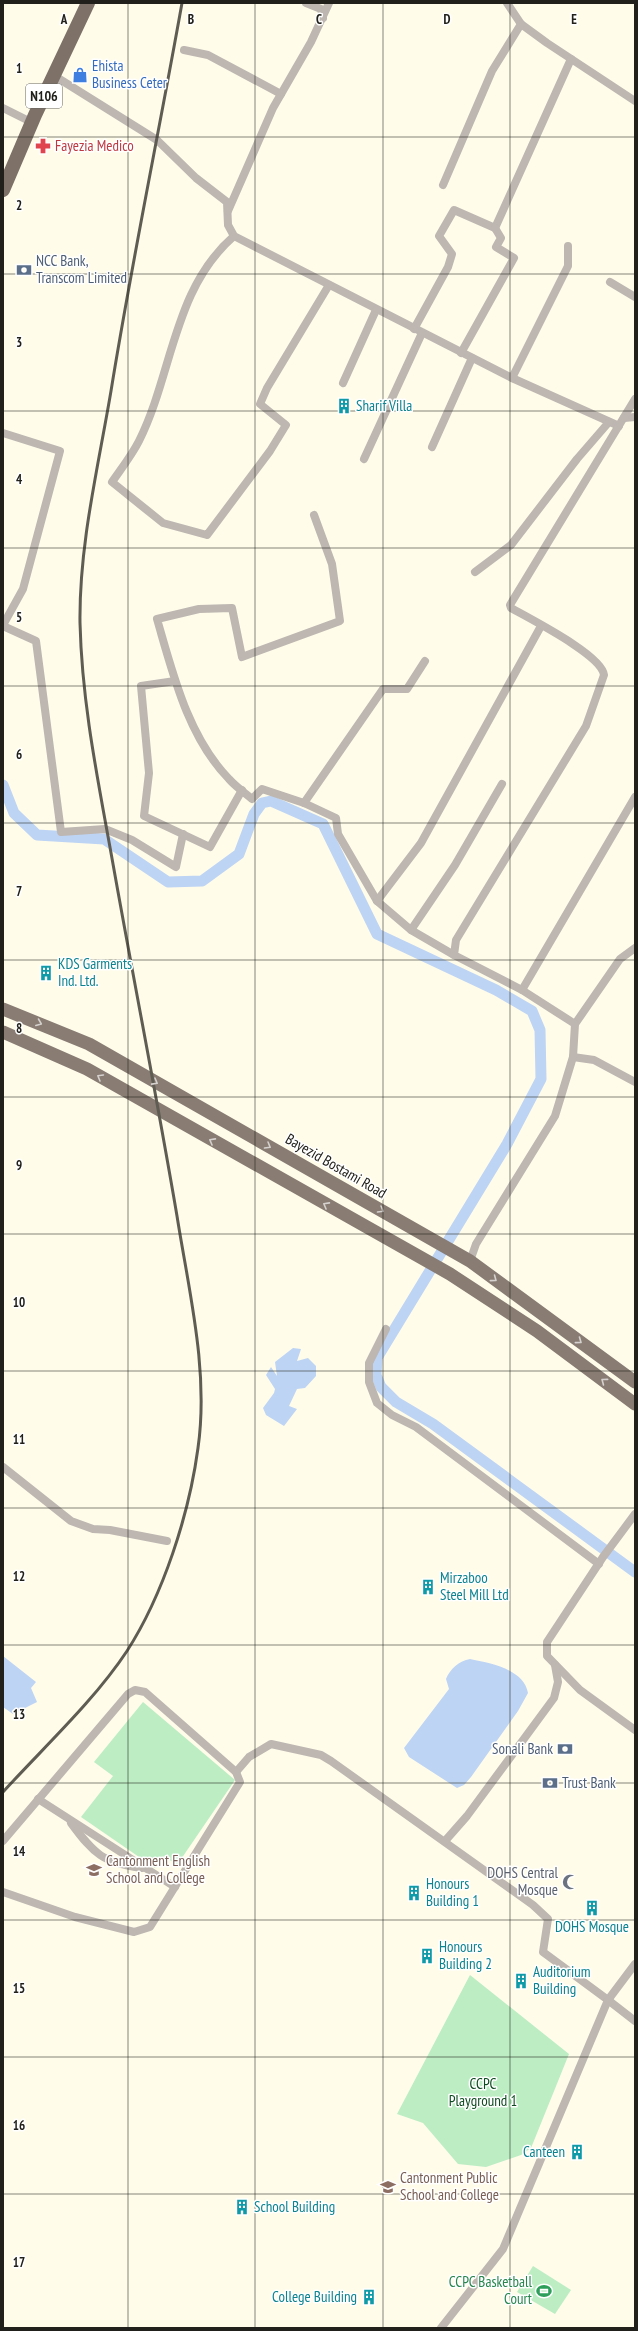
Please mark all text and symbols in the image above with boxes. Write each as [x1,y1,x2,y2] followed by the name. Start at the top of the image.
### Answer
[60,11,68,28] text: A
[188,11,194,28] text: B
[316,11,322,28] text: C
[444,11,451,28] text: D
[571,11,577,28] text: E
[92,56,168,92] place label: Ehista Business Ceter
[16,60,22,77] text: 1
[71,66,89,84] shop icon: Ehista Business Ceter
[26,84,62,108] road number: N106
[55,136,134,155] place label: Fayezia Medico
[34,137,52,155] pharmacy icon: Fayezia Medico
[16,197,22,214] text: 2
[36,251,127,287] place label: NCC Bank, Transcom Limited
[15,261,33,279] bank icon: NCC Bank, Transcom Limited
[16,334,22,351] text: 3
[356,396,412,415] place label: Sharif Villa
[335,397,353,415] building icon: Sharif Villa
[16,471,23,488] text: 4
[16,609,22,626] text: 5
[16,746,22,763] text: 6
[16,883,22,900] text: 7
[58,954,132,990] place label: KDS Garments Ind. Ltd.
[37,964,55,982] building icon: KDS Garments Ind. Ltd.
[36,1019,43,1027] one-way arrow
[16,1020,22,1037] text: 8
[96,1074,104,1081] one-way arrow
[151,1078,158,1085] one-way arrow
[282,1129,390,1202] street label: Bayezid Bostami Road
[209,1138,217,1146] one-way arrow
[264,1141,271,1148] one-way arrow
[16,1157,22,1174] text: 9
[323,1202,330,1209] one-way arrow
[377,1205,384,1213] one-way arrow
[490,1274,497,1281] one-way arrow
[13,1294,25,1311] text: 10
[574,1336,581,1343] one-way arrow
[601,1379,608,1386] one-way arrow
[13,1431,25,1448] text: 11
[13,1568,25,1585] text: 12
[440,1568,509,1604] place label: Mirzaboo Steel Mill Ltd
[419,1578,437,1596] building icon: Mirzaboo Steel Mill Ltd
[13,1706,25,1723] text: 13
[492,1739,553,1758] place label: Sonali Bank
[556,1740,574,1758] bank icon: Sonali Bank
[562,1773,616,1792] place label: Trust Bank
[541,1774,559,1792] bank icon: Trust Bank
[13,1843,26,1860] text: 14
[106,1851,210,1887] place label: Cantonment English School and College
[85,1861,103,1879] school or university icon: Cantonment English School and College
[487,1863,558,1899] place label: DOHS Central Mosque
[561,1873,579,1891] mosque icon: DOHS Central Mosque
[426,1874,479,1910] place label: Honours Building 1
[405,1884,423,1902] building icon: Honours Building 1
[583,1899,601,1917] building icon: DOHS Mosque
[555,1917,629,1936] place label: DOHS Mosque
[439,1937,492,1973] place label: Honours Building 2
[418,1947,436,1965] building icon: Honours Building 2
[533,1962,590,1998] place label: Auditorium Building
[512,1972,530,1990] building icon: Auditorium Building
[13,1980,25,1997] text: 15
[449,2074,517,2110] park label: CCPC Playground 1
[13,2117,25,2134] text: 16
[523,2142,565,2161] place label: Canteen
[568,2143,586,2161] building icon: Canteen
[400,2168,499,2204] place label: Cantonment Public School and College
[379,2178,397,2196] school or university icon: Cantonment Public School and College
[254,2197,335,2216] place label: School Building
[233,2198,251,2216] building icon: School Building
[13,2254,25,2271] text: 17
[449,2272,532,2308] place label: CCPC Basketball Court
[535,2282,553,2300] sports icon: CCPC Basketball Court
[272,2287,357,2306] place label: College Building
[360,2288,378,2306] building icon: College Building

